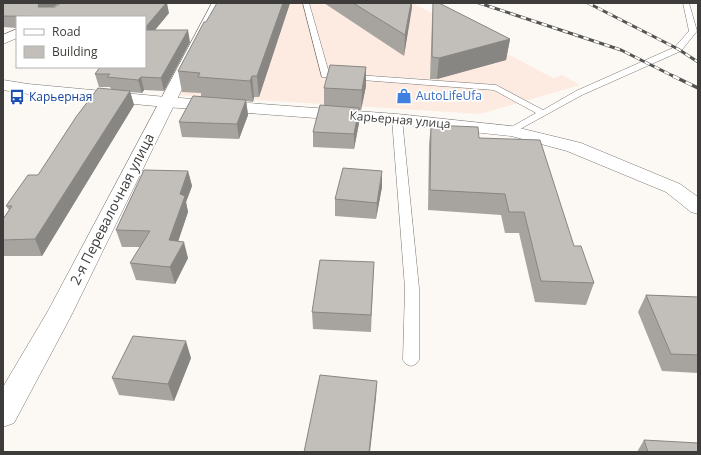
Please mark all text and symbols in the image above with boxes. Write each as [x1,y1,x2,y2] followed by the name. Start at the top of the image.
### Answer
[16,16,146,68] legend
[52,23,81,40] text: Road
[52,43,98,60] text: Building
[395,87,413,105] shop icon: AutoLifeUfa
[416,87,482,104] place label: AutoLifeUfa
[8,88,26,106] bus stop icon: Карьерная
[29,88,92,105] place label: Карьерная
[349,107,451,132] street label: Карьерная улица
[65,130,158,288] street label: 2-я Перевалочная улица

